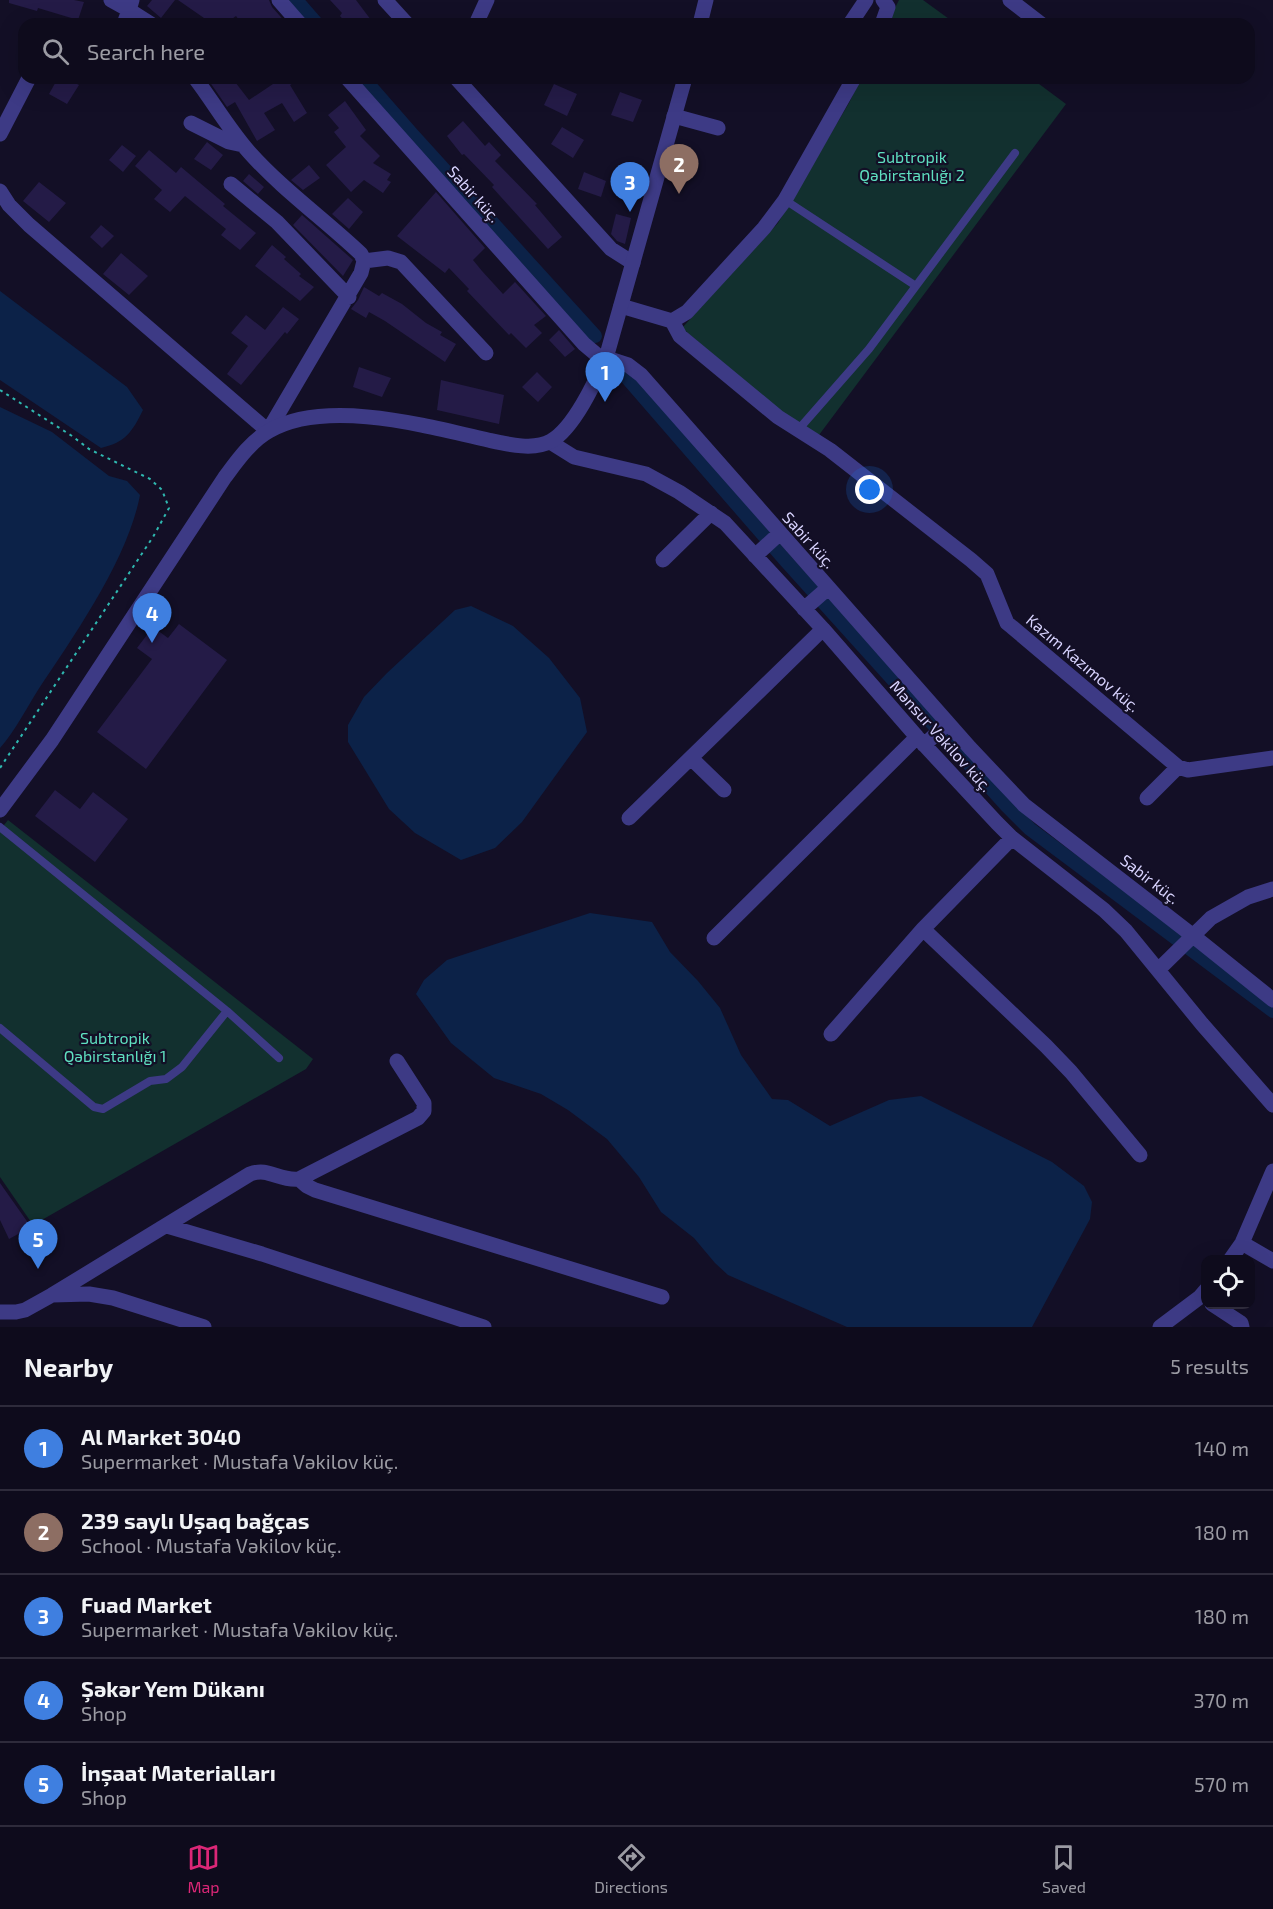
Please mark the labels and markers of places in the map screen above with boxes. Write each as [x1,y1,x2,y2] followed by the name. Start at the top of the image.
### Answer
[660,144,698,194] pin: 2
[610,162,650,212] pin: 3
[586,352,624,402] pin: 1
[132,594,172,643] pin: 4
[18,1220,57,1269] pin: 5

